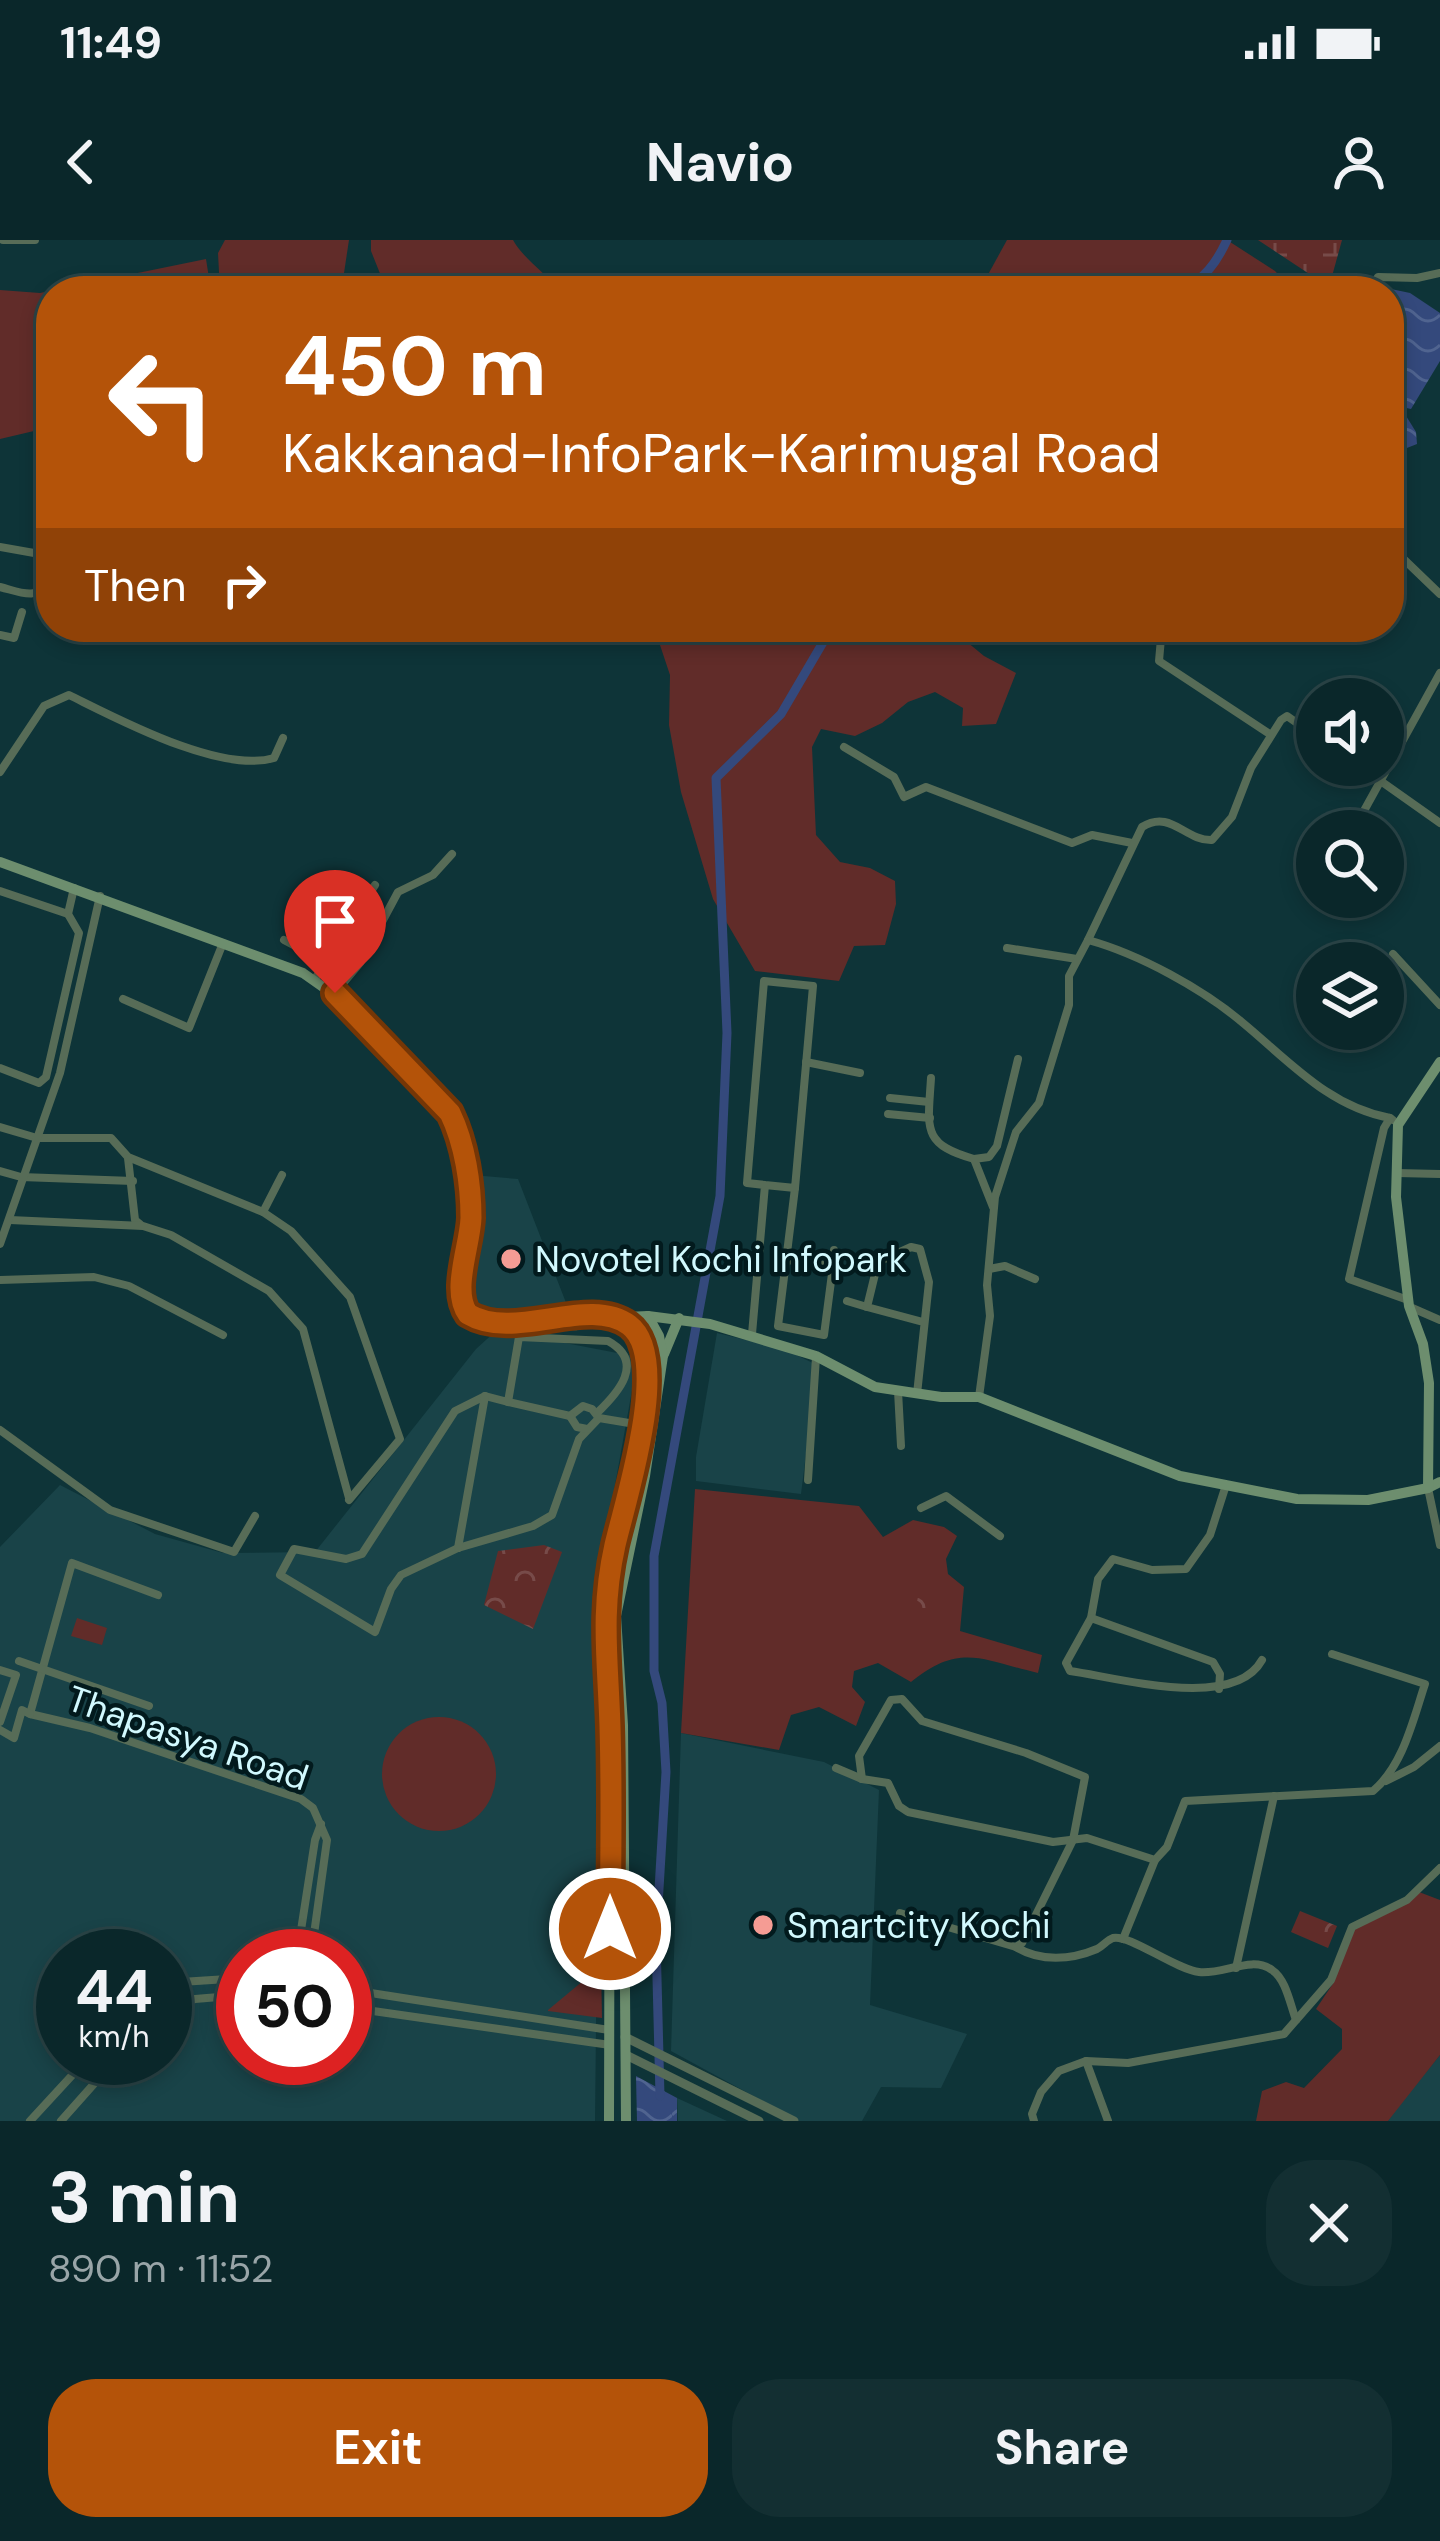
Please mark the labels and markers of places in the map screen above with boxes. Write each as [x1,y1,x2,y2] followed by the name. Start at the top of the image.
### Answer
[284,870,386,993] pin
[535,1236,907,1283] place label: Novotel Kochi Infopark
[498,1246,524,1272] marker: Novotel Kochi Infopark
[787,1902,1051,1949] place label: Smartcity Kochi
[750,1912,776,1938] marker: Smartcity Kochi

